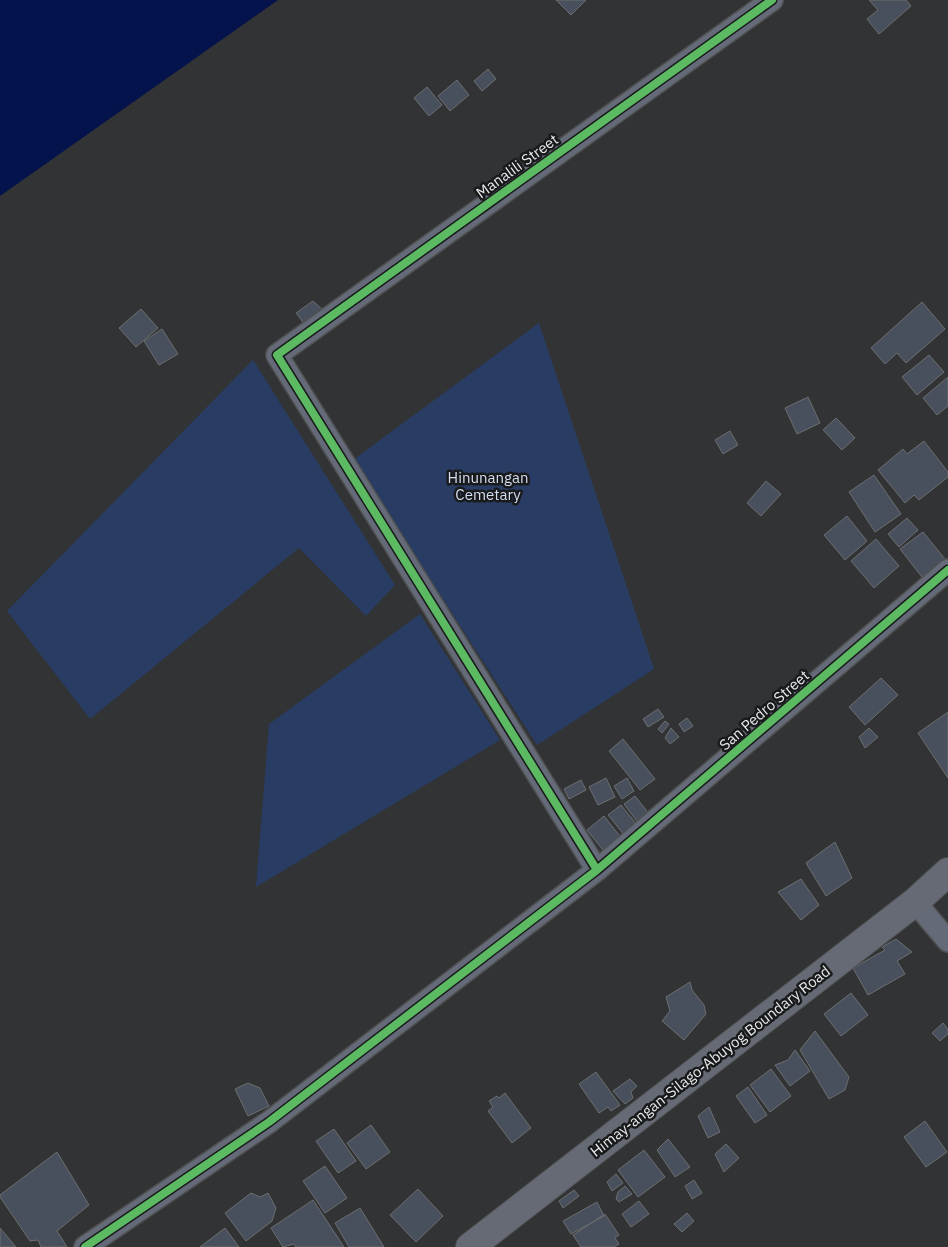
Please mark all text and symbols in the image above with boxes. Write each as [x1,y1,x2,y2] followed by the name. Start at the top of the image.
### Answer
[472,130,562,202] street label: Manalili Street
[448,468,528,504] park label: Hinunangan Cemetary
[715,666,813,754] street label: San Pedro Street
[586,961,834,1161] street label: Himay-angan-Silago-Abuyog Boundary Road

